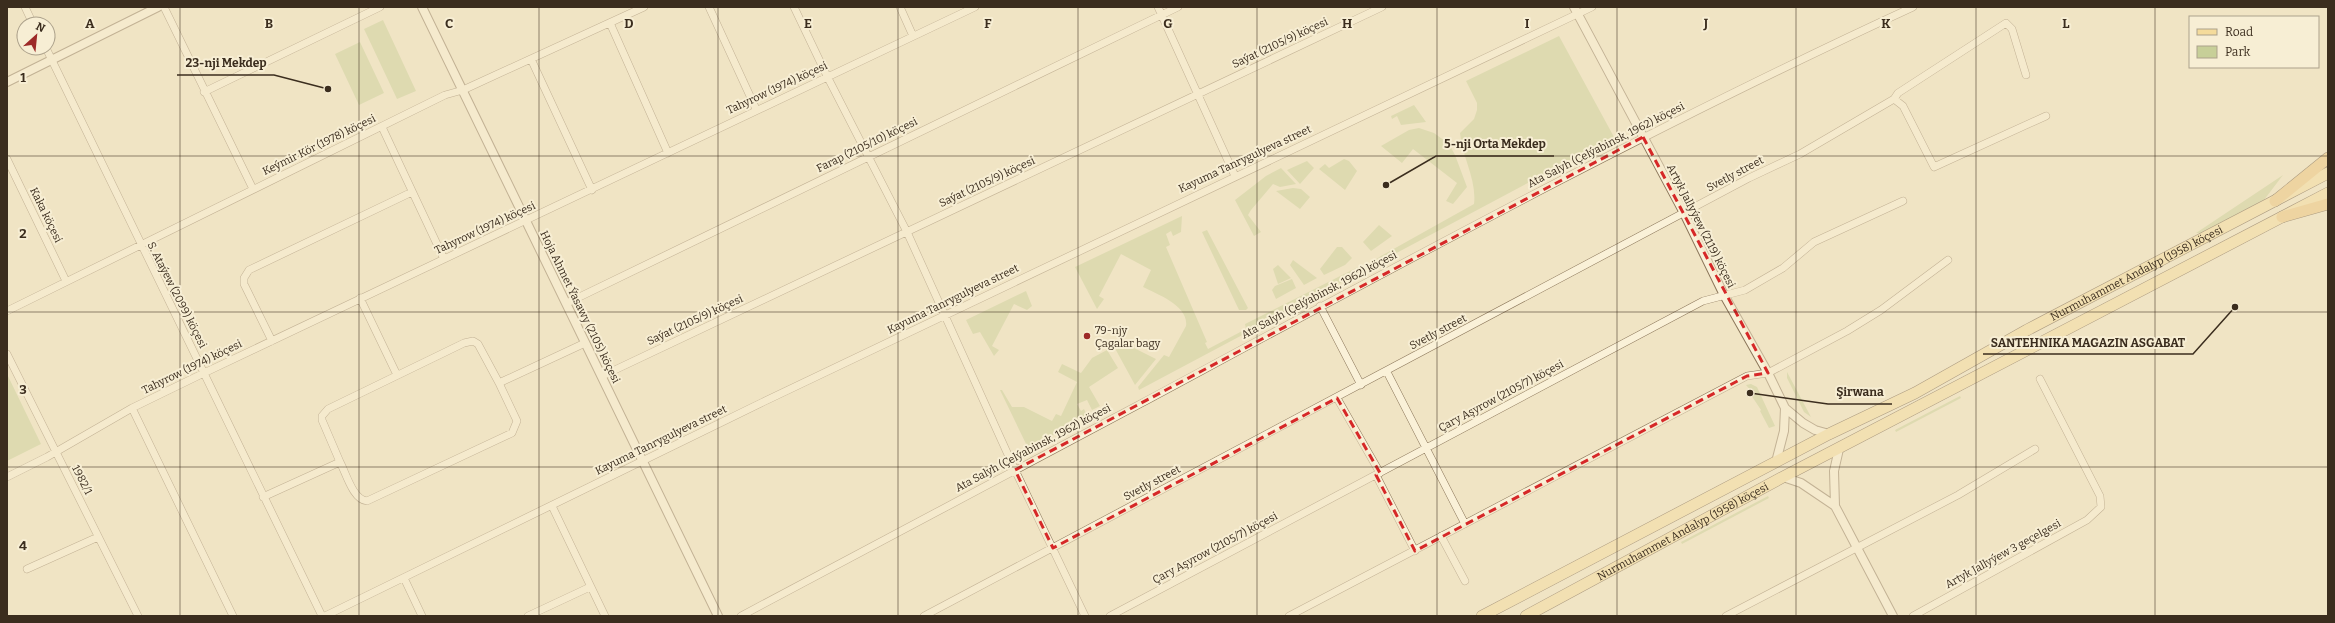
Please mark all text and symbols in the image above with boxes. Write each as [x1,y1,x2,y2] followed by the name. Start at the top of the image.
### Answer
[1230,15,1331,71] street label: Saýat (2105/9) köçesi
[16,16,56,56] north arrow
[85,16,95,31] text: A
[265,16,273,31] text: B
[445,16,453,31] text: C
[624,16,634,31] text: D
[804,16,812,31] text: E
[984,16,992,31] text: F
[1163,16,1173,31] text: G
[1342,16,1352,31] text: H
[1525,16,1530,31] text: I
[1703,16,1709,31] text: J
[1881,16,1891,31] text: K
[2062,16,2070,31] text: L
[2189,16,2319,68] legend
[34,20,47,35] text: N
[2225,25,2253,39] text: Road
[2225,45,2251,59] text: Park
[177,51,274,75] callout: 23-nji Mekdep
[185,56,267,71] text: 23-nji Mekdep
[725,59,830,117] street label: Tahyrow (1974) köçesi
[20,70,26,85] text: 1
[1525,99,1687,190] street label: Ata Salyh (Çelýabinsk, 1962) köçesi
[260,112,378,178] street label: Keýmir Kör (1978) köçesi
[814,115,920,175] street label: Farap (2105/10) köçesi
[1177,123,1313,195] street label: Kayuma Tanrygulyeva street
[1436,132,1554,156] callout: 5-nji Orta Mekdep
[1444,137,1546,152] text: 5-nji Orta Mekdep
[937,154,1038,210] street label: Saýat (2105/9) köçesi
[1704,154,1766,194] street label: Svetly street
[1664,162,1738,291] street label: Artyk Jallyýew (2119) köçesi
[27,185,65,245] street label: Kaka köçesi
[433,199,538,257] street label: Tahyrow (1974) köçesi
[2048,222,2226,323] street label: Nurmuhammet Andalyp (1958) köçesi
[19,226,27,241] text: 2
[537,228,624,386] street label: Hoja Ahmet Ýasawy (2105) köçesi
[145,240,210,351] street label: S. Ataýew (2099) köçesi
[1239,248,1400,342] street label: Ata Salyh (Çelýabinsk, 1962) köçesi
[885,261,1021,337] street label: Kayuma Tanrygulyeva street
[645,292,746,348] street label: Saýat (2105/9) köçesi
[1407,312,1469,352] street label: Svetly street
[1095,324,1160,350] place label: 79-njy Çagalar bagy
[1983,330,2193,354] callout: SANTEHNIKA MAGAZIN ASGABAT
[1082,331,1092,341] marker: 79-njy Çagalar bagy
[1991,336,2186,350] text: SANTEHNIKA MAGAZIN ASGABAT
[140,337,245,397] street label: Tahyrow (1974) köçesi
[1436,357,1566,435] street label: Çary Aşyrow (2105/7) köçesi
[1828,380,1892,404] callout: Şirwana
[19,382,27,397] text: 3
[1836,385,1884,399] text: Şirwana
[953,401,1114,495] street label: Ata Salyh (Çelýabinsk, 1962) köçesi
[593,402,729,478] street label: Kayuma Tanrygulyeva street
[69,463,95,497] street label: 1982/1
[1121,463,1183,503] street label: Svetly street
[1595,479,1771,583] street label: Nurmuhammet Andalyp (1958) köçesi
[1150,509,1280,587] street label: Çary Aşyrow (2105/7) köçesi
[1943,516,2064,591] street label: Artyk Jallyýew 3 geçelgesi
[19,538,27,553] text: 4

